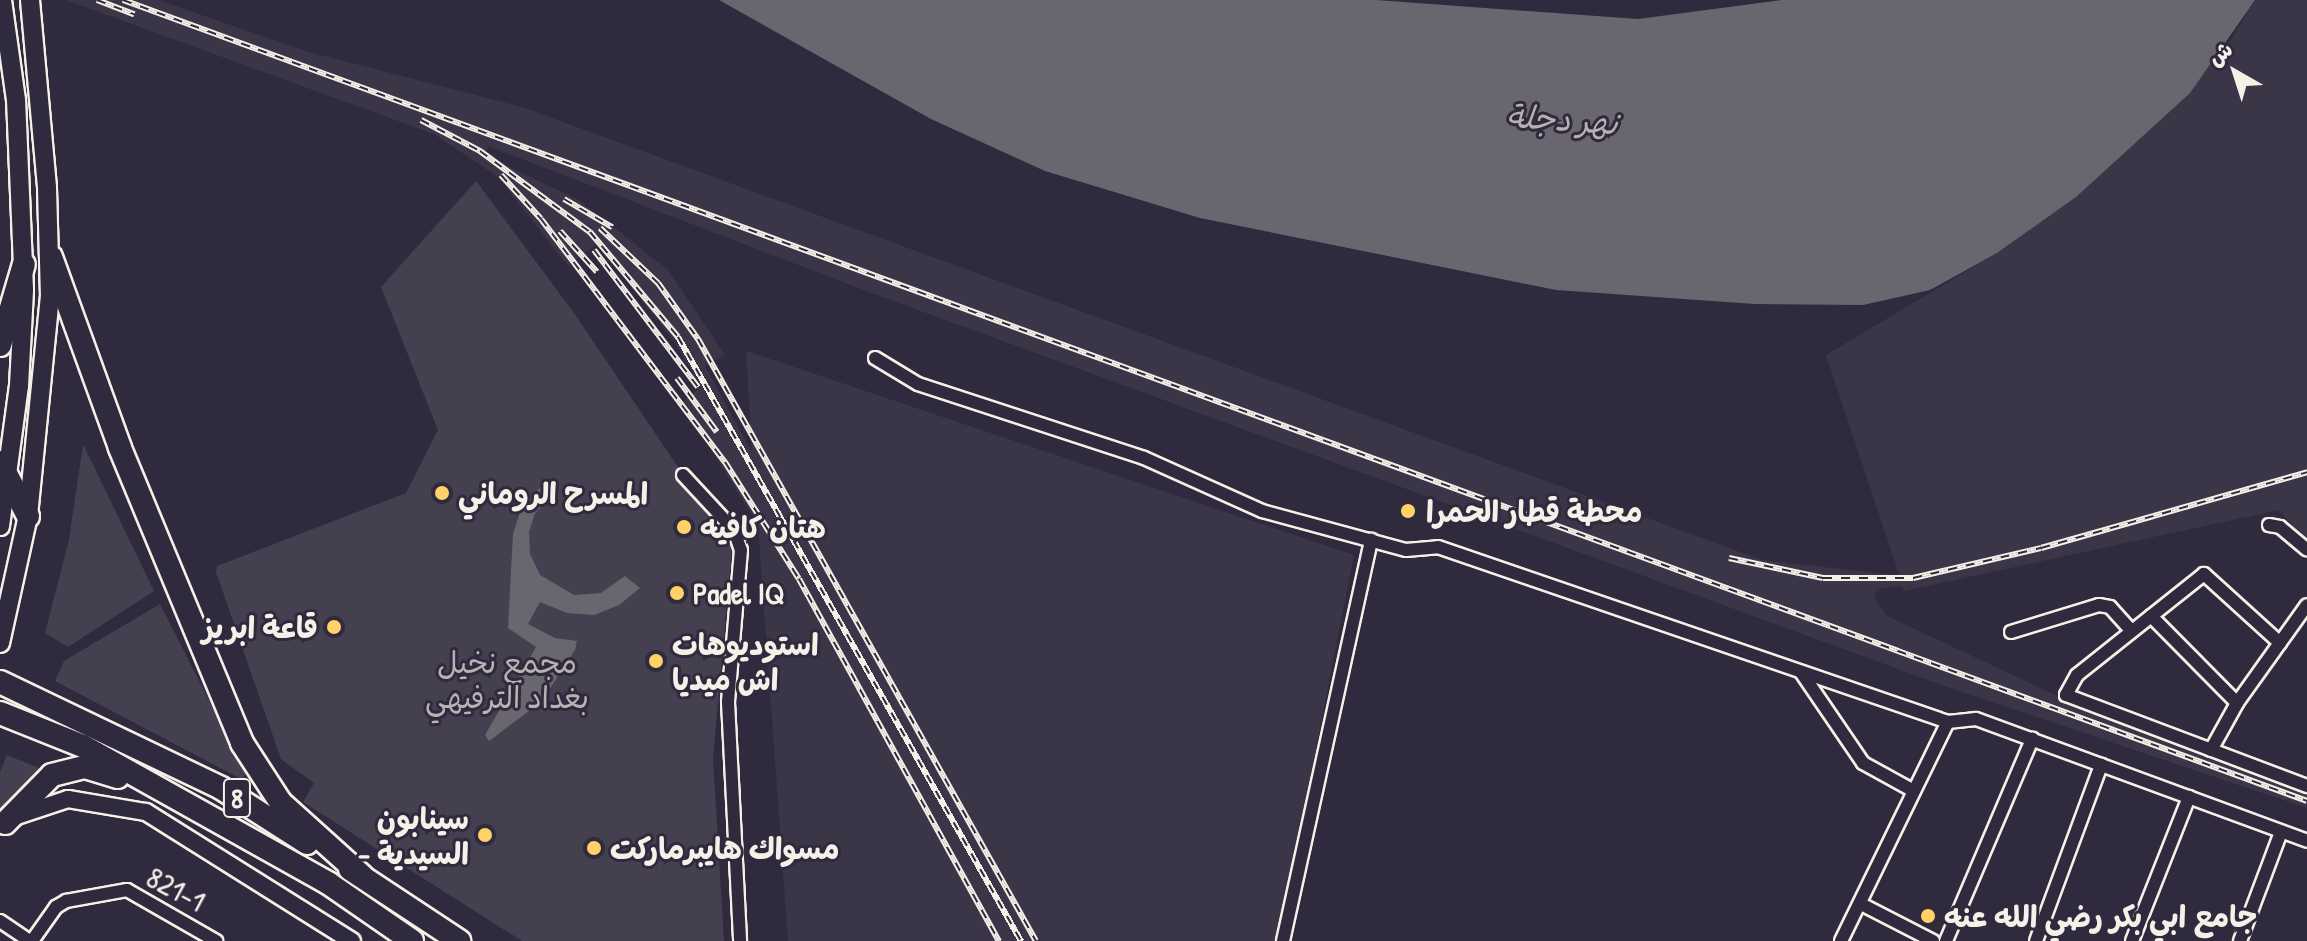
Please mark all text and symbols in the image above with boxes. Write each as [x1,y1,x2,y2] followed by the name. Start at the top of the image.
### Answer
[2195,32,2275,112] north arrow
[2201,34,2239,73] text: ش
[1505,97,1619,143] water label: نهر دجلة
[458,475,648,511] place label: المسرح الروماني
[433,484,451,502] marker: المسرح الروماني
[1426,493,1642,529] place label: محطة قطار الحمرا
[1397,500,1419,522] marker: محطة قطار الحمرا
[700,509,826,545] place label: هتان كافيه
[675,518,693,536] marker: هتان كافيه
[693,575,784,611] place label: Padel IQ
[668,584,686,602] marker: Padel IQ
[202,609,318,645] place label: قاعة ابريز
[325,618,343,636] marker: قاعة ابريز
[672,626,819,696] place label: استوديوهات اش ميديا
[425,644,589,714] park label: مجمع نخيل بغداد الترفيهي
[647,652,665,670] marker: استوديوهات اش ميديا
[221,774,253,822] road number: 8
[358,800,469,870] place label: سينابون - السيدية
[476,826,494,844] marker: سينابون - السيدية
[610,830,839,866] place label: مسواك هايبرماركت
[585,839,603,857] marker: مسواك هايبرماركت
[141,859,211,919] street label: 821-1
[1944,898,2257,934] place label: جامع ابي بكر رضي الله عنه
[1919,907,1937,925] marker: جامع ابي بكر رضي الله عنه

